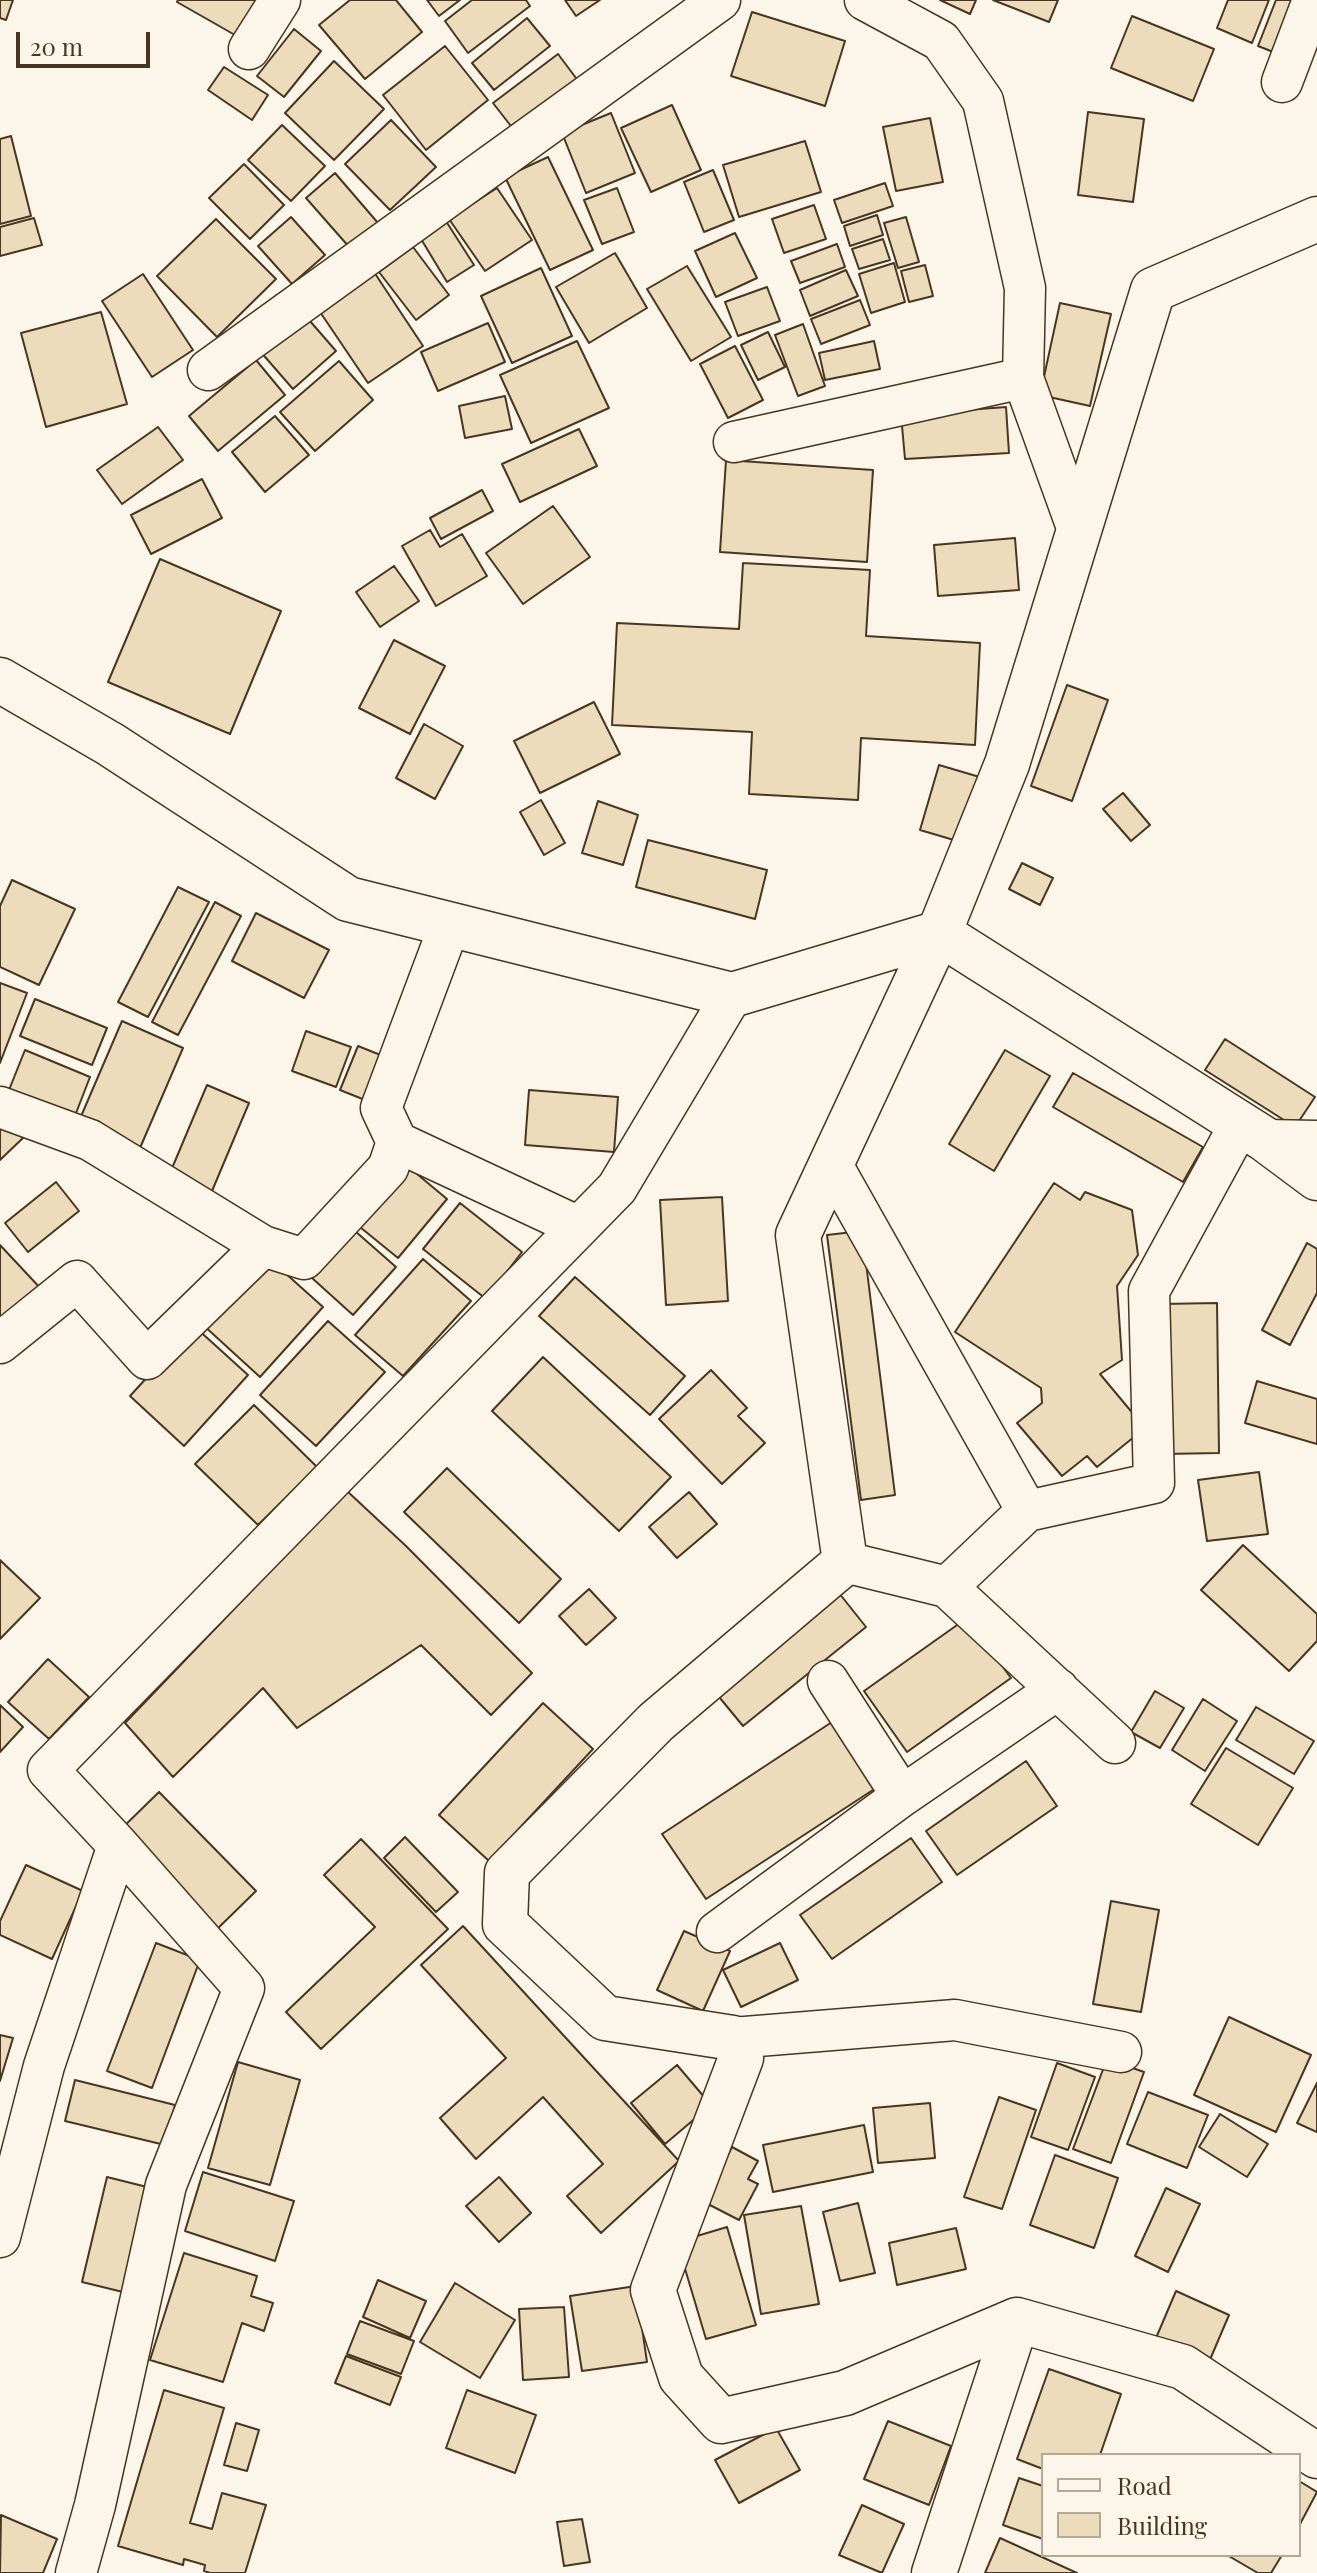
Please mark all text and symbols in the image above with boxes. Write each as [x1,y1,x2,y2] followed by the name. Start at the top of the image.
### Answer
[20,16,154,66] scale bar
[30,30,83,62] text: 20 m
[1041,2453,1301,2557] legend
[1117,2469,1172,2501] text: Road
[1117,2509,1207,2541] text: Building

